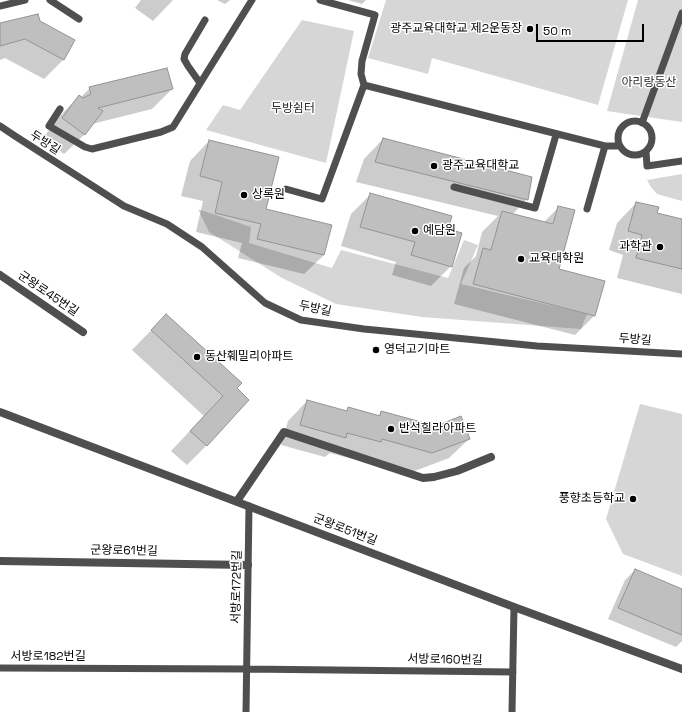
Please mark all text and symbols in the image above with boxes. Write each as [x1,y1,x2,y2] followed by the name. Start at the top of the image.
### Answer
[538,16,646,42] scale bar
[390,22,522,36] place label: 광주교육대학교 제2운동장
[543,23,571,39] text: 50 m
[525,24,535,34] marker: 광주교육대학교 제2운동장
[621,76,677,90] park label: 아리랑동산
[271,102,315,116] park label: 두방쉼터
[27,128,63,158] street label: 두방길
[442,159,519,173] place label: 광주교육대학교
[429,161,439,171] marker: 광주교육대학교
[252,188,285,202] place label: 상록원
[239,190,249,200] marker: 상록원
[423,224,456,238] place label: 예담원
[410,226,420,236] marker: 예담원
[619,240,652,254] place label: 과학관
[655,242,665,252] marker: 과학관
[529,252,584,266] place label: 교육대학원
[516,254,526,264] marker: 교육대학원
[15,268,81,320] street label: 군왕로45번길
[297,299,333,319] street label: 두방길
[618,332,652,348] street label: 두방길
[384,343,450,357] place label: 영덕고기마트
[371,345,381,355] marker: 영덕고기마트
[205,350,293,364] place label: 동산훼밀리아파트
[192,352,202,362] marker: 동산훼밀리아파트
[399,422,476,436] place label: 반석힐라아파트
[386,424,396,434] marker: 반석힐라아파트
[559,492,625,506] place label: 풍향초등학교
[628,494,638,504] marker: 풍향초등학교
[311,511,379,549] street label: 군왕로51번길
[90,543,158,559] street label: 군왕로61번길
[229,550,245,624] street label: 서방로172번길
[11,650,85,664] street label: 서방로182번길
[407,652,483,668] street label: 서방로160번길

